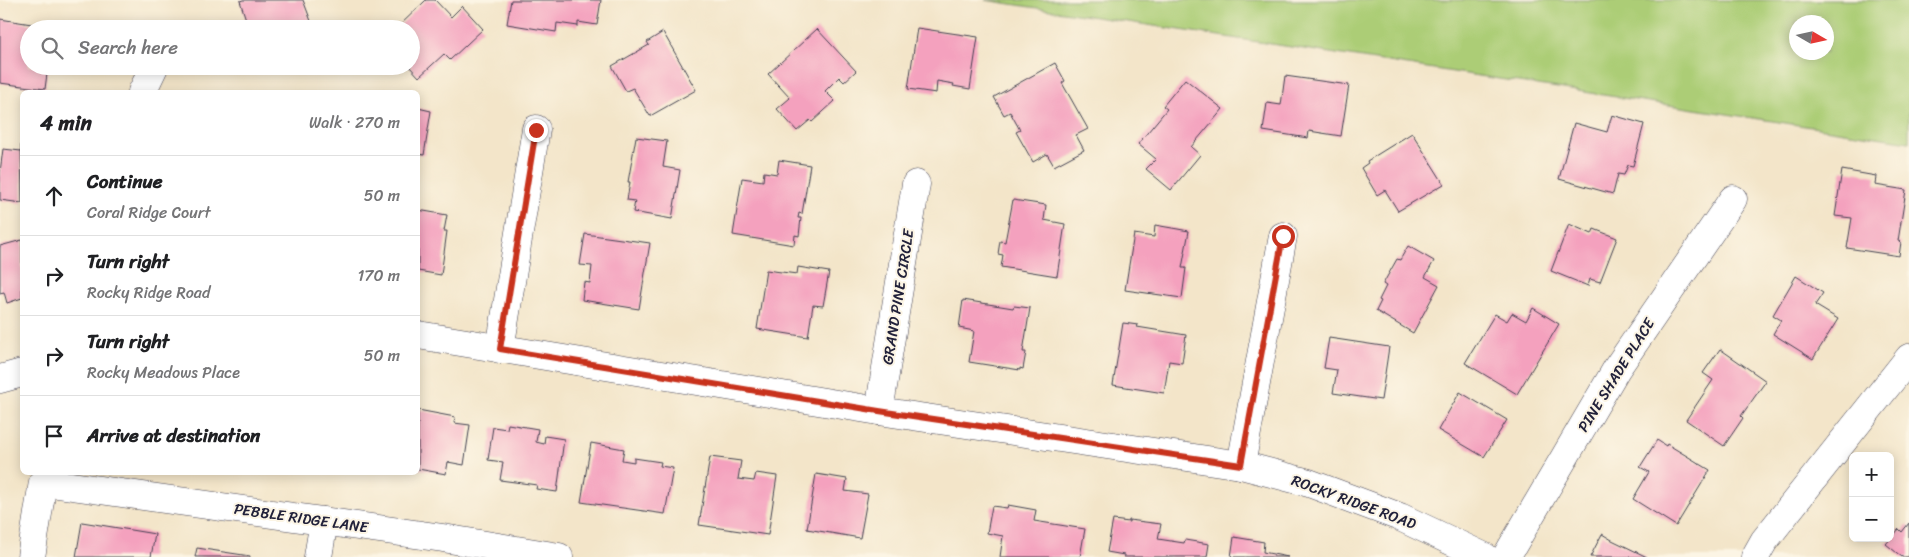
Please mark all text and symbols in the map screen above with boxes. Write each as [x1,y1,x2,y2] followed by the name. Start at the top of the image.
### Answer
[1789,15,1834,60] north arrow
[20,20,420,75] search box
[78,31,178,64] text: Search here
[38,34,66,62] icon: search
[40,104,92,142] text: 4 min
[309,108,400,137] text: Walk · 270 m
[525,119,548,142] route end
[87,165,163,198] text: Continue
[364,181,400,210] text: 50 m
[40,182,68,210] icon: ahead
[87,198,211,227] text: Coral Ridge Court
[1272,225,1295,248] route start
[874,226,922,366] street label: GRAND PINE CIRCLE
[87,245,169,278] text: Turn right
[357,261,400,290] text: 170 m
[40,262,68,290] icon: right
[87,278,210,307] text: Rocky Ridge Road
[1570,311,1662,437] street label: PINE SHADE PLACE
[87,325,169,358] text: Turn right
[364,341,400,370] text: 50 m
[40,342,68,370] icon: right
[87,358,240,387] text: Rocky Meadows Place
[87,419,260,452] text: Arrive at destination
[40,422,68,450] icon: arrive
[1849,452,1894,542] map controls
[1849,452,1894,497] button: +
[1288,467,1420,537] street label: ROCKY RIDGE ROAD
[232,496,371,540] street label: PEBBLE RIDGE LANE
[1849,497,1894,542] button: −

